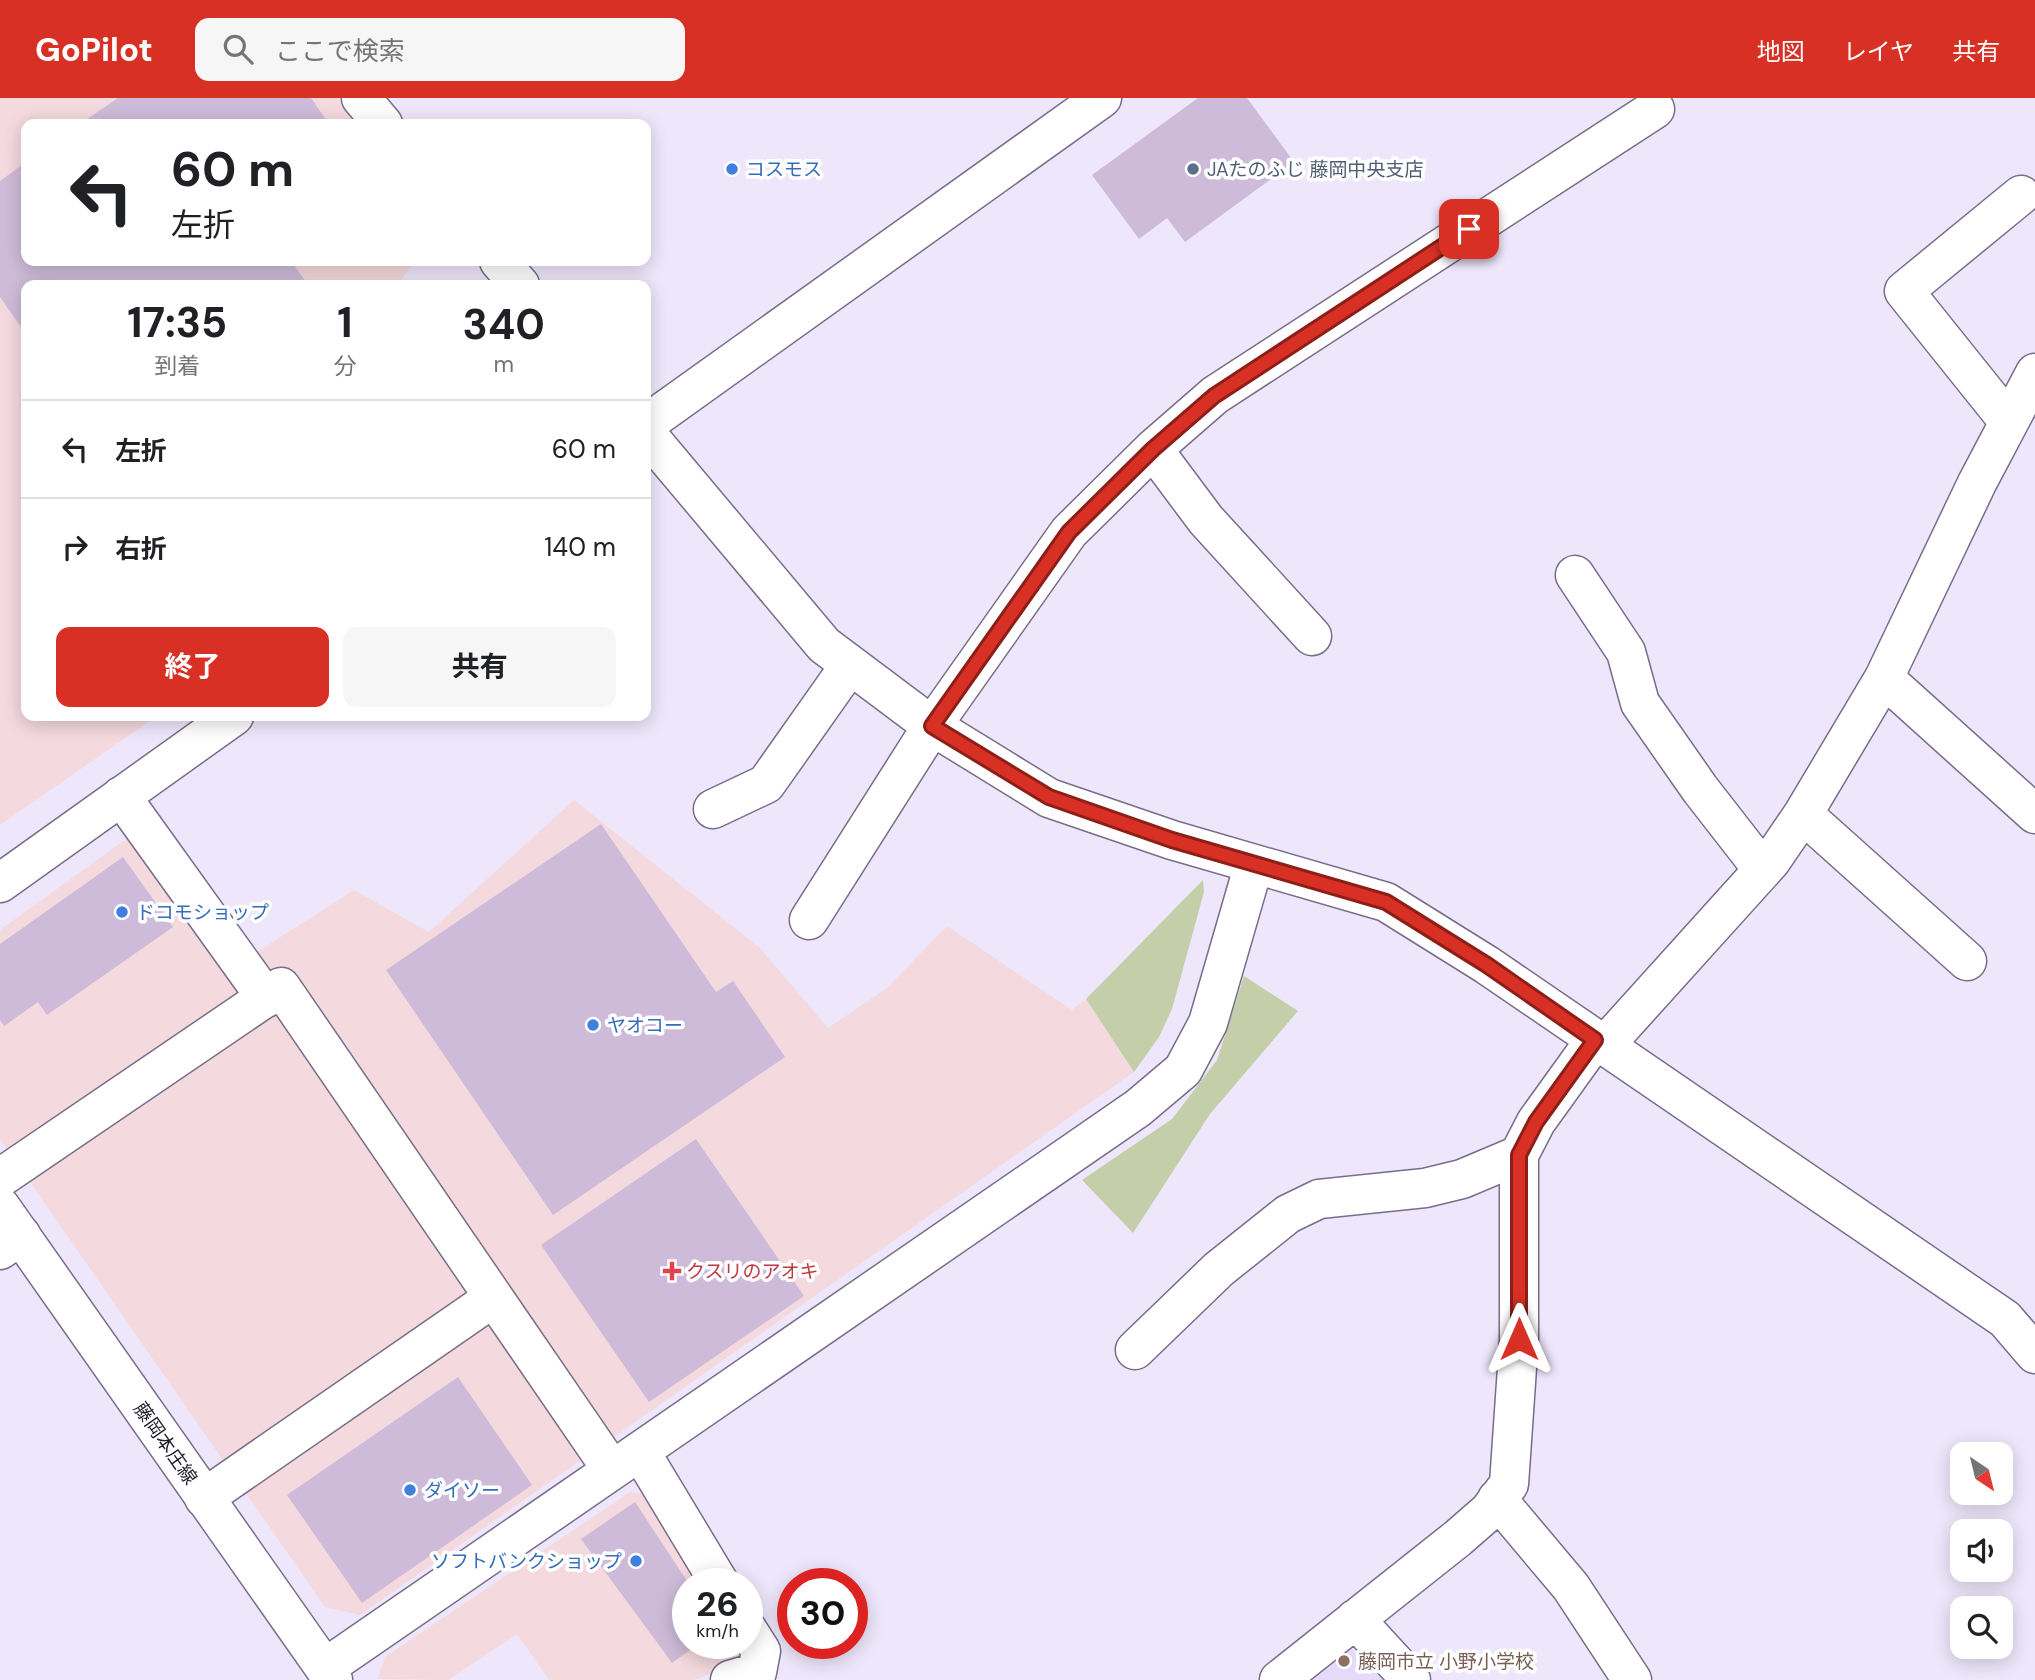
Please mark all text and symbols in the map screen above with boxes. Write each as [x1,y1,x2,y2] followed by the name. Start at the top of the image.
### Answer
[195,18,685,81] search box
[35,28,153,71] text: GoPilot
[219,30,257,68] icon: search
[275,34,405,68] text: ここで検索
[1757,36,1805,67] text: 地図
[1843,36,1914,67] text: レイヤ
[1952,36,2000,67] text: 共有
[171,137,294,201] text: 60 m
[56,147,147,238] icon: left
[746,157,822,182] place label: コスモス
[1207,157,1424,182] place label: JAたのふじ 藤岡中央支店
[724,161,740,177] marker: コスモス
[1185,161,1201,177] marker: JAたのふじ 藤岡中央支店
[1439,199,1499,259] pin
[171,204,235,246] text: 左折
[1450,210,1488,248] icon: arrive
[127,295,227,350] text: 17:35
[337,295,353,350] text: 1
[463,297,545,352] text: 340
[493,349,514,379] text: m
[154,351,200,381] text: 到着
[333,351,356,381] text: 分
[56,430,94,468] icon: left
[552,432,616,466] text: 60 m
[115,434,167,468] text: 左折
[56,528,94,566] icon: right
[544,530,616,564] text: 140 m
[115,532,167,566] text: 右折
[56,627,329,707] button: 終了
[343,627,616,707] button: 共有
[136,900,269,925] place label: ドコモショップ
[114,904,130,920] marker: ドコモショップ
[607,1013,683,1038] place label: ヤオコー
[585,1017,601,1033] marker: ヤオコー
[686,1259,818,1284] place label: クスリのアオキ
[664,1263,680,1279] marker: クスリのアオキ
[1482,1302,1556,1376] position arrow
[128,1397,203,1489] street label: 藤岡本庄線
[1950,1442,2012,1505] north arrow
[1950,1442,2013,1659] map controls
[424,1478,500,1503] place label: ダイソー
[402,1482,418,1498] marker: ダイソー
[1950,1519,2013,1582] button: sound
[431,1549,622,1574] place label: ソフトバンクショップ
[628,1553,644,1569] marker: ソフトバンクショップ
[777,1568,868,1659] speed limit sign: 30
[696,1581,739,1627] text: 26
[1950,1596,2013,1659] button: search
[696,1619,739,1643] text: km/h
[1358,1649,1534,1674] place label: 藤岡市立 小野小学校
[1336,1653,1352,1669] marker: 藤岡市立 小野小学校

